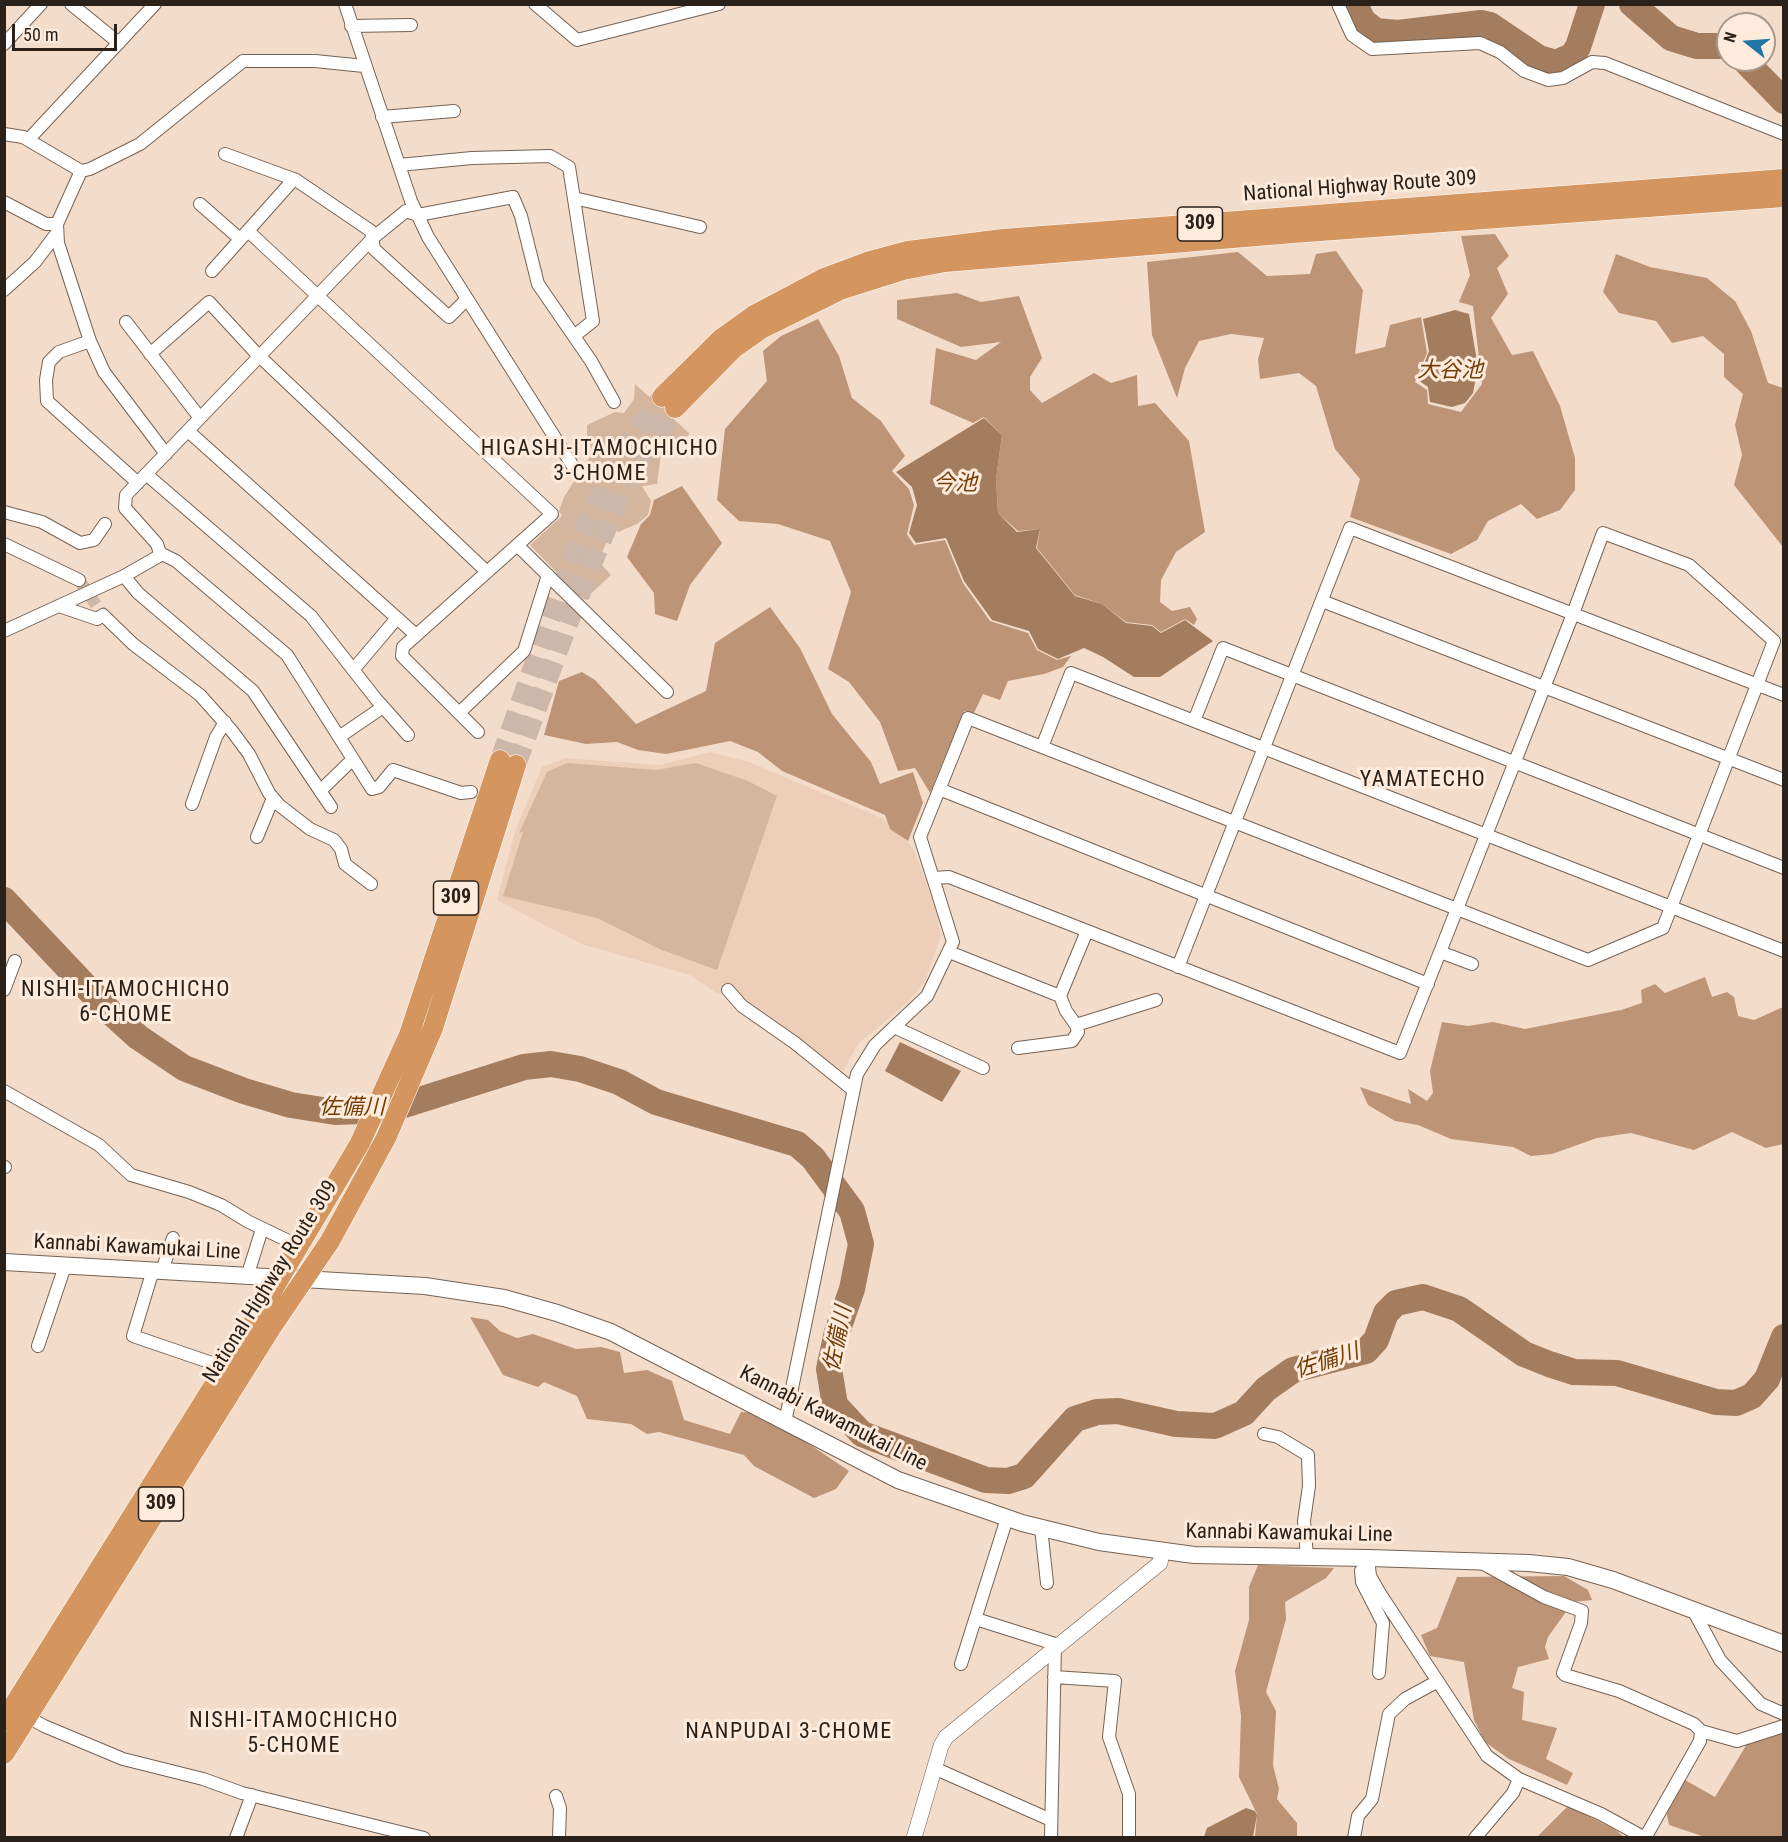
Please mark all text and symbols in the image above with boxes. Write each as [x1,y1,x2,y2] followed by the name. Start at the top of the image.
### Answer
[15,12,120,50] scale bar
[1716,12,1776,72] north arrow
[23,24,58,45] text: 50 m
[1720,30,1741,45] text: N
[1243,166,1477,208] street label: National Highway Route 309
[1178,207,1222,241] road number: 309
[1417,358,1483,384] water label: 大谷池
[481,436,719,488] district label: HIGASHI-ITAMOCHICHO 3-CHOME
[933,471,977,497] water label: 今池
[1360,767,1486,793] district label: YAMATECHO
[434,881,478,915] road number: 309
[21,977,231,1028] district label: NISHI-ITAMOCHICHO 6-CHOME
[319,1095,385,1121] water label: 佐備川
[198,1176,344,1388] street label: National Highway Route 309
[33,1230,241,1266] street label: Kannabi Kawamukai Line
[820,1304,858,1374] water label: 佐備川
[1292,1339,1362,1385] water label: 佐備川
[735,1361,931,1477] street label: Kannabi Kawamukai Line
[138,1487,184,1521] road number: 309
[1185,1520,1393,1548] street label: Kannabi Kawamukai Line
[189,1708,399,1760] district label: NISHI-ITAMOCHICHO 5-CHOME
[685,1719,893,1745] district label: NANPUDAI 3-CHOME

